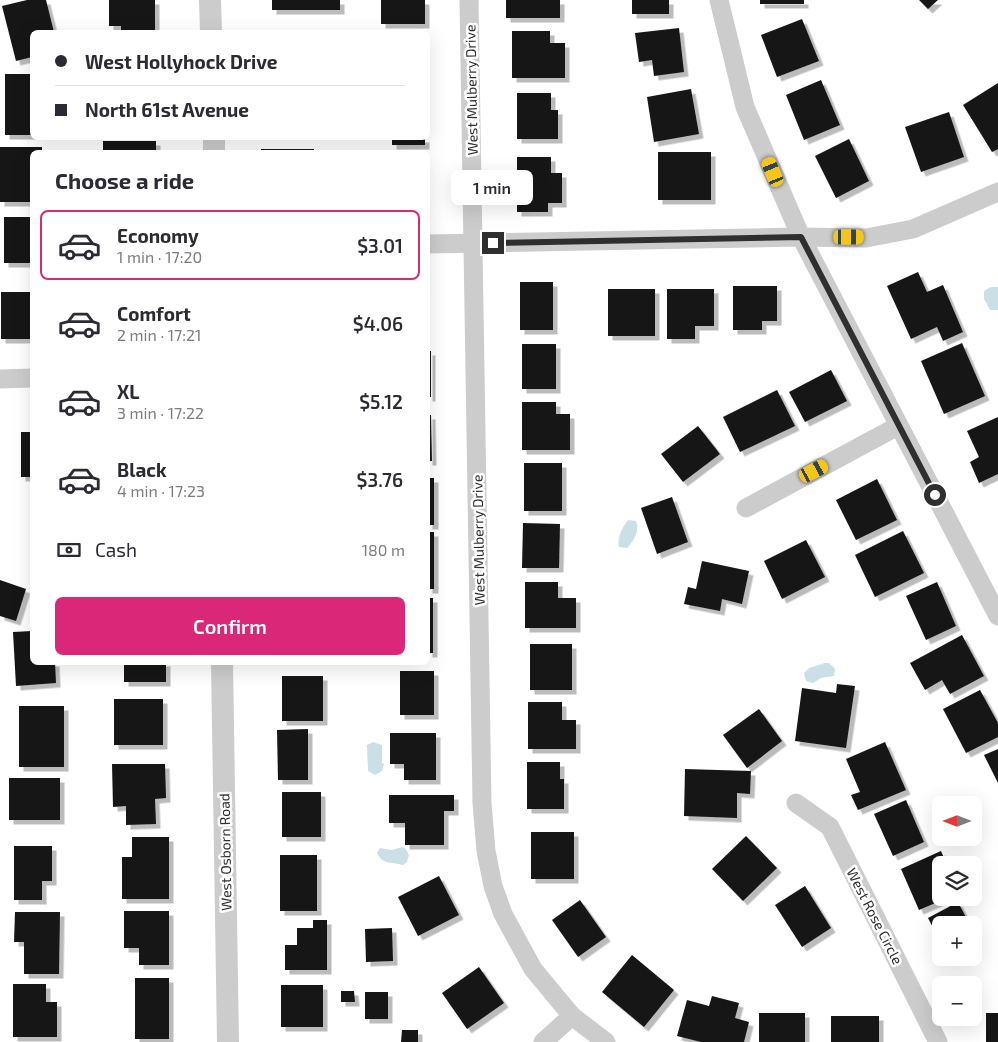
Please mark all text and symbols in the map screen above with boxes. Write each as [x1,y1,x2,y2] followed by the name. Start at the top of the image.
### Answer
[461,25,481,155] street label: West Mulberry Drive
[85,50,278,73] text: West Hollyhock Drive
[85,98,249,121] text: North 61st Avenue
[760,155,785,189] car
[55,167,194,193] text: Choose a ride
[452,170,534,206] callout: 1 min
[473,178,511,197] text: 1 min
[57,223,102,268] icon: car
[117,224,199,247] text: Economy
[834,230,864,245] car
[482,232,504,254] route end
[357,234,403,257] text: $3.01
[117,247,202,266] text: 1 min · 17:20
[57,301,102,346] icon: car
[117,302,191,325] text: Comfort
[353,312,403,335] text: $4.06
[117,325,201,344] text: 2 min · 17:21
[57,379,102,424] icon: car
[117,380,139,403] text: XL
[359,390,403,413] text: $5.12
[117,403,204,422] text: 3 min · 17:22
[57,457,102,502] icon: car
[797,457,830,485] car
[117,458,167,481] text: Black
[357,468,403,491] text: $3.76
[468,475,488,605] street label: West Mulberry Drive
[117,481,205,500] text: 4 min · 17:23
[924,484,946,506] route start
[55,536,83,564] icon: cash
[95,538,137,561] text: Cash
[362,540,405,559] text: 180 m
[55,597,405,655] button: Confirm
[215,793,235,911] street label: West Osborn Road
[932,796,982,846] north arrow
[932,796,982,1026] map controls
[932,856,982,906] button: layers
[843,865,907,967] street label: West Rose Circle
[932,916,982,966] button: +
[932,976,982,1026] button: −

